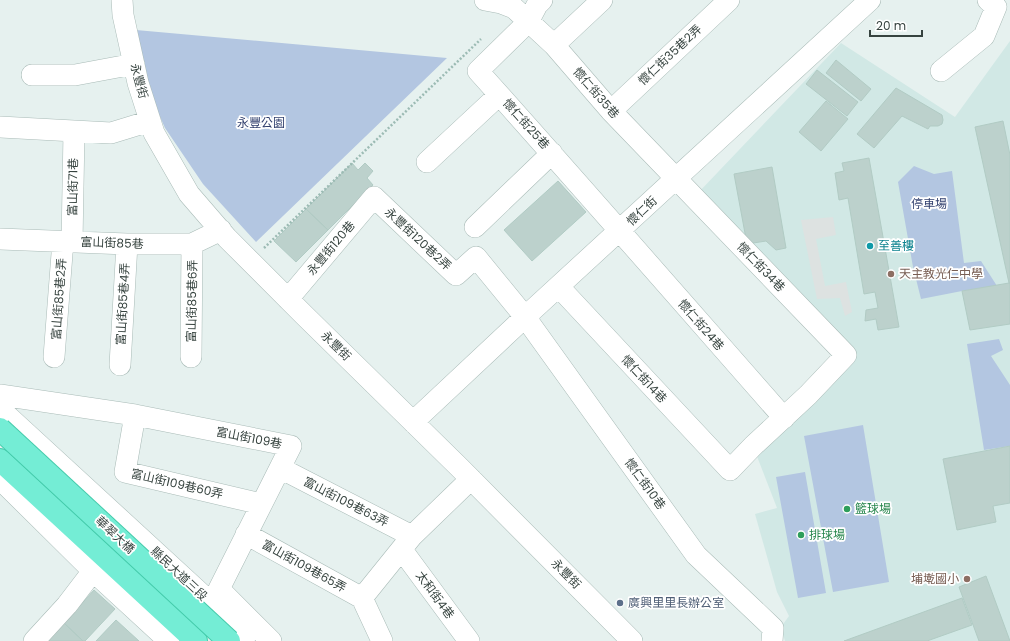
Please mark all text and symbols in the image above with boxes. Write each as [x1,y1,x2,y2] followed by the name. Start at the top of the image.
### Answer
[870,12,922,38] scale bar
[876,17,906,34] text: 20 m
[634,21,705,89] street label: 懷仁街35巷2弄
[127,61,152,100] street label: 永豐街
[569,63,623,122] street label: 懷仁街35巷
[499,95,554,153] street label: 懷仁街25巷
[237,114,285,131] park label: 永豐公園
[63,158,82,216] street label: 富山街71巷
[623,192,661,229] street label: 懷仁街
[911,195,947,212] park label: 停車場
[381,203,455,274] street label: 永豐街120巷2弄
[303,217,358,279] street label: 永豐街120巷
[80,233,144,252] street label: 富山街85巷
[878,237,914,254] place label: 至善樓
[733,238,789,295] street label: 懷仁街34巷
[865,241,875,251] marker: 至善樓
[47,257,70,340] street label: 富山街85巷2弄
[182,259,201,343] street label: 富山街85巷6弄
[112,262,133,346] street label: 富山街85巷4弄
[899,265,983,282] place label: 天主教光仁中學
[886,269,896,279] marker: 天主教光仁中學
[674,296,728,354] street label: 懷仁街24巷
[317,327,355,364] street label: 永豐街
[618,351,671,406] street label: 懷仁街14巷
[215,423,284,452] street label: 富山街109巷
[621,455,670,513] street label: 懷仁街10巷
[129,465,225,502] street label: 富山街109巷60弄
[301,473,392,530] street label: 富山街109巷63弄
[855,500,891,517] place label: 籃球場
[842,504,852,514] marker: 籃球場
[92,512,139,557] street label: 華翠大橋
[809,526,845,543] place label: 排球場
[796,530,806,540] marker: 排球場
[259,535,350,596] street label: 富山街109巷65弄
[147,543,211,604] street label: 縣民大道三段
[548,555,585,592] street label: 永豐街
[412,567,459,622] street label: 太和街4巷
[911,570,959,587] place label: 埔墘國小
[962,574,972,584] marker: 埔墘國小
[628,594,724,611] place label: 廣興里里長辦公室
[615,598,625,608] marker: 廣興里里長辦公室

